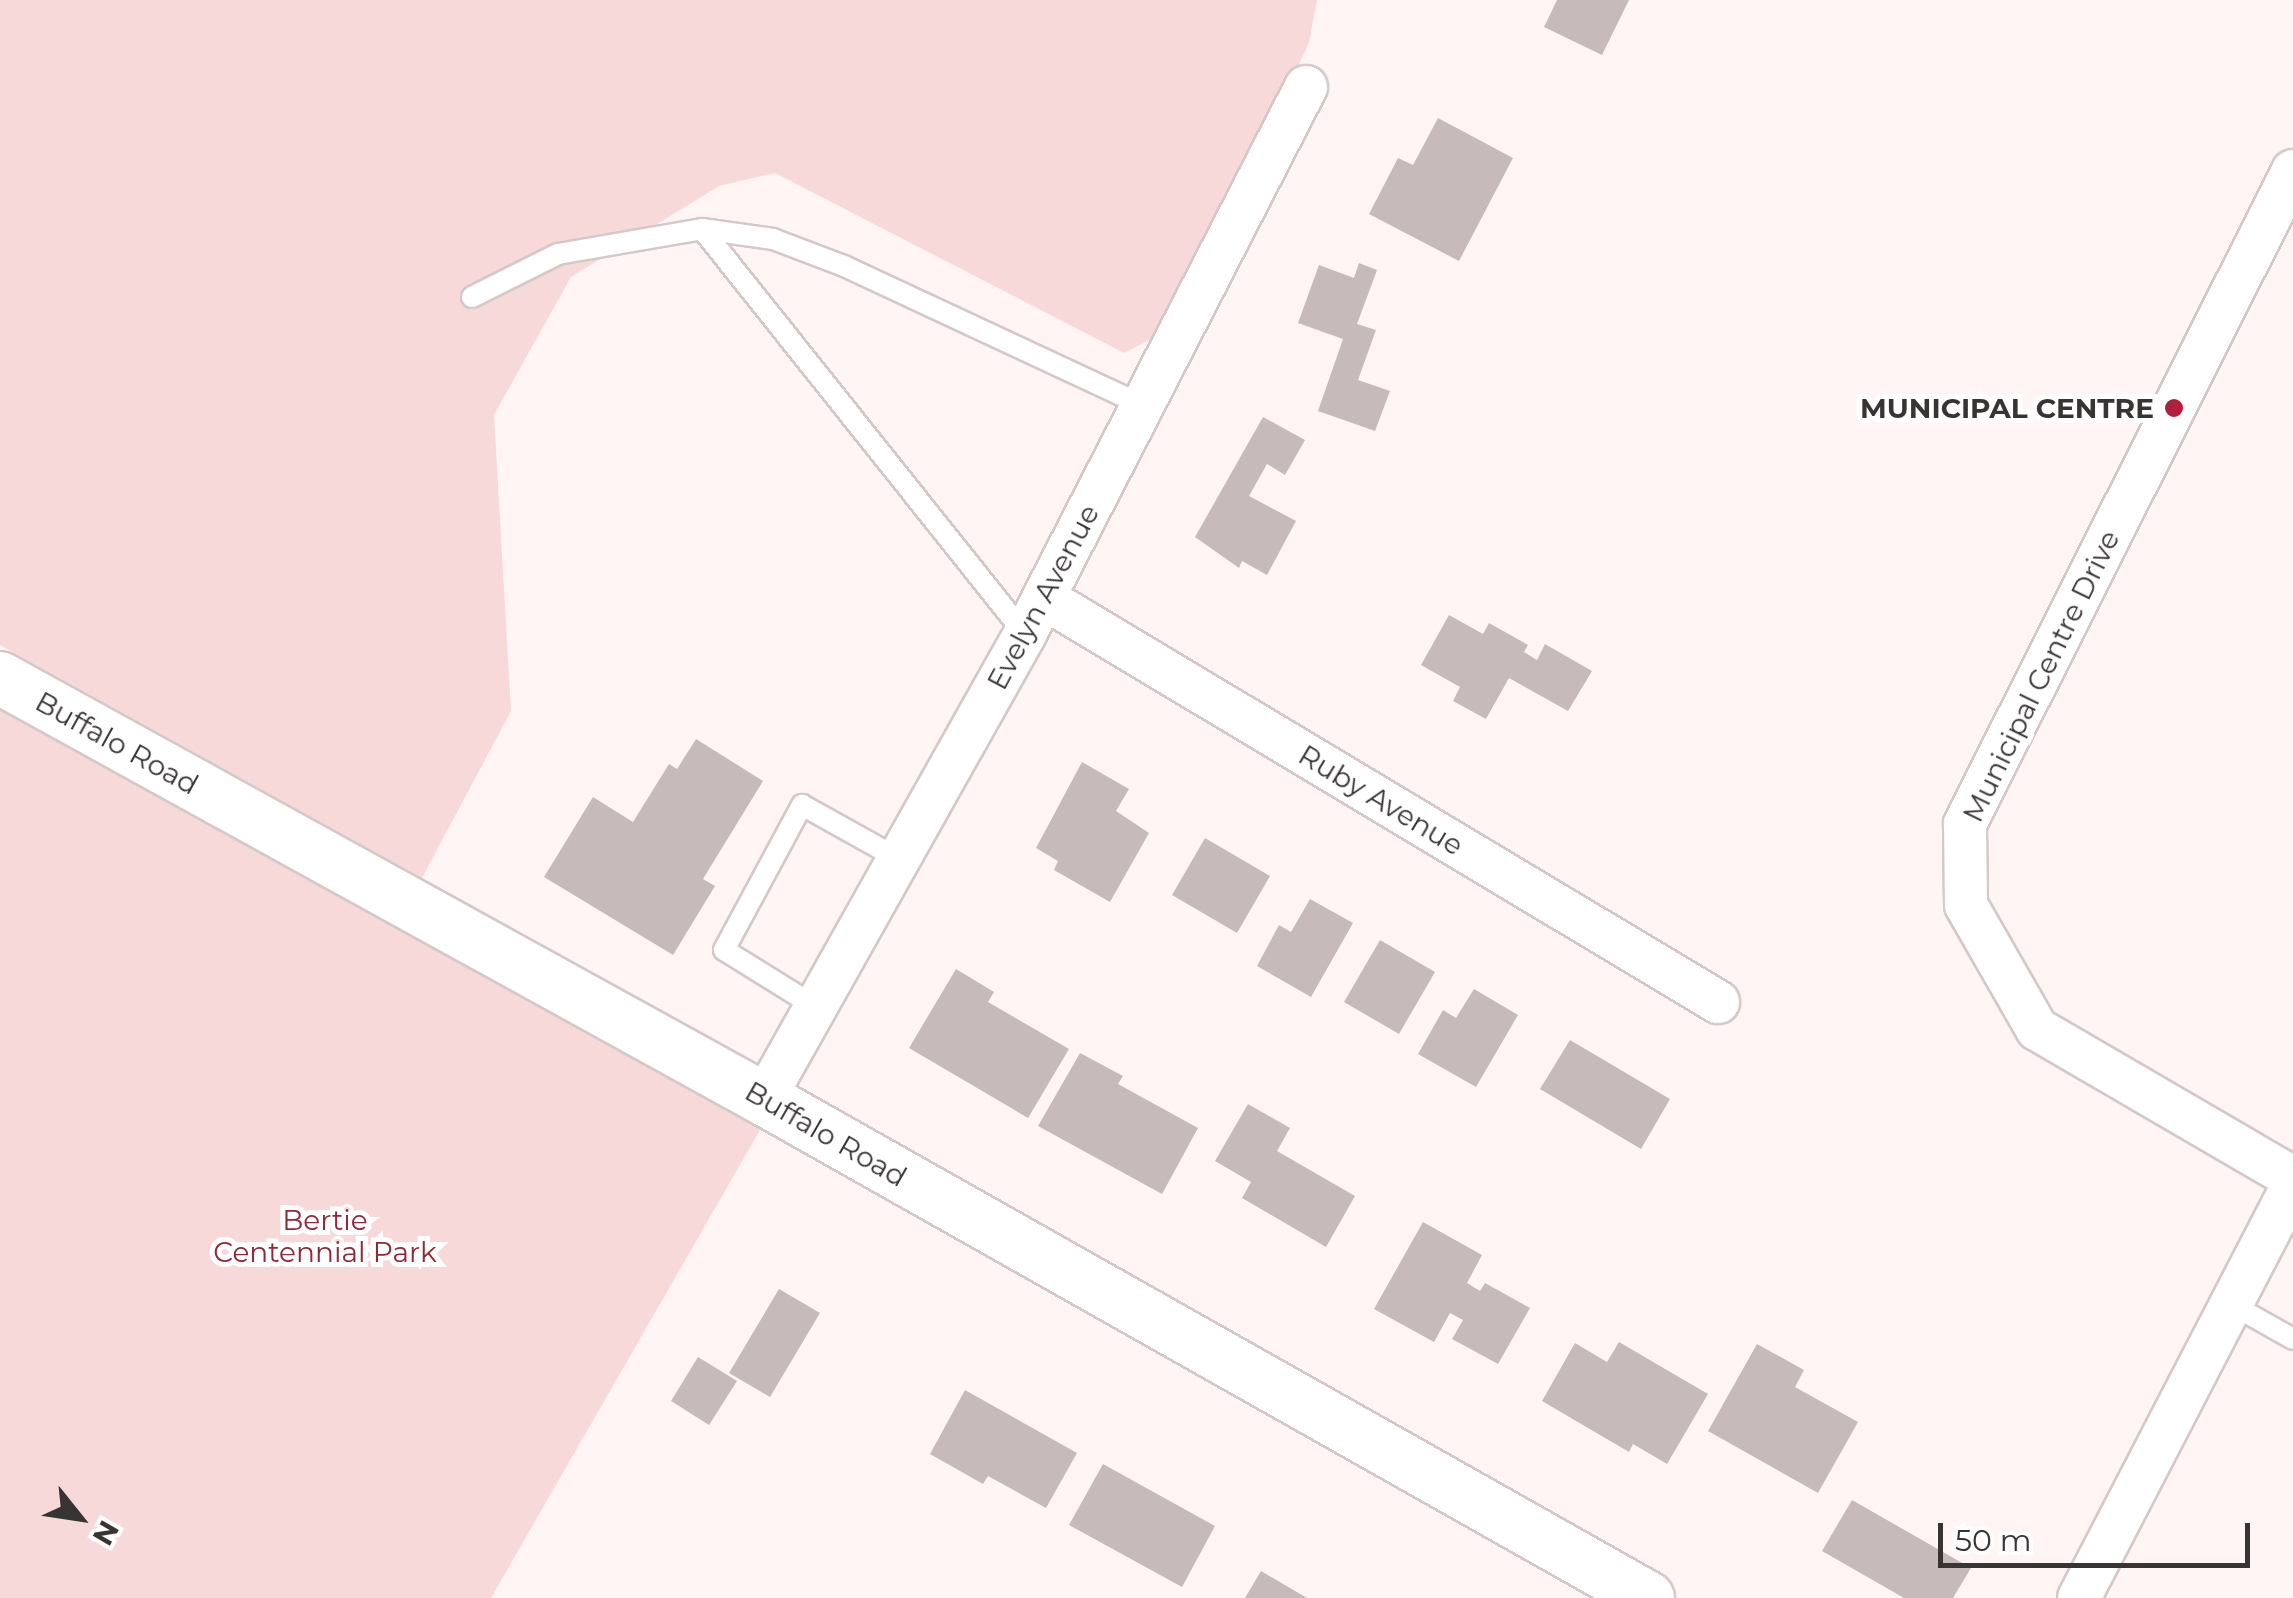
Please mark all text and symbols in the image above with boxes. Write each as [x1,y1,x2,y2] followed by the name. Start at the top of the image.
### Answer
[1860,391,2154,425] place label: MUNICIPAL CENTRE
[2163,397,2185,419] marker: MUNICIPAL CENTRE
[980,499,1106,695] street label: Evelyn Avenue
[1956,525,2126,827] street label: Municipal Centre Drive
[30,684,204,802] street label: Buffalo Road
[1293,738,1469,862] street label: Ruby Avenue
[739,1074,913,1194] street label: Buffalo Road
[213,1203,437,1269] park label: Bertie Centennial Park
[30,1468,130,1568] north arrow
[1943,1503,2256,1565] scale bar
[86,1515,126,1551] text: N
[1955,1522,2032,1559] text: 50 m

